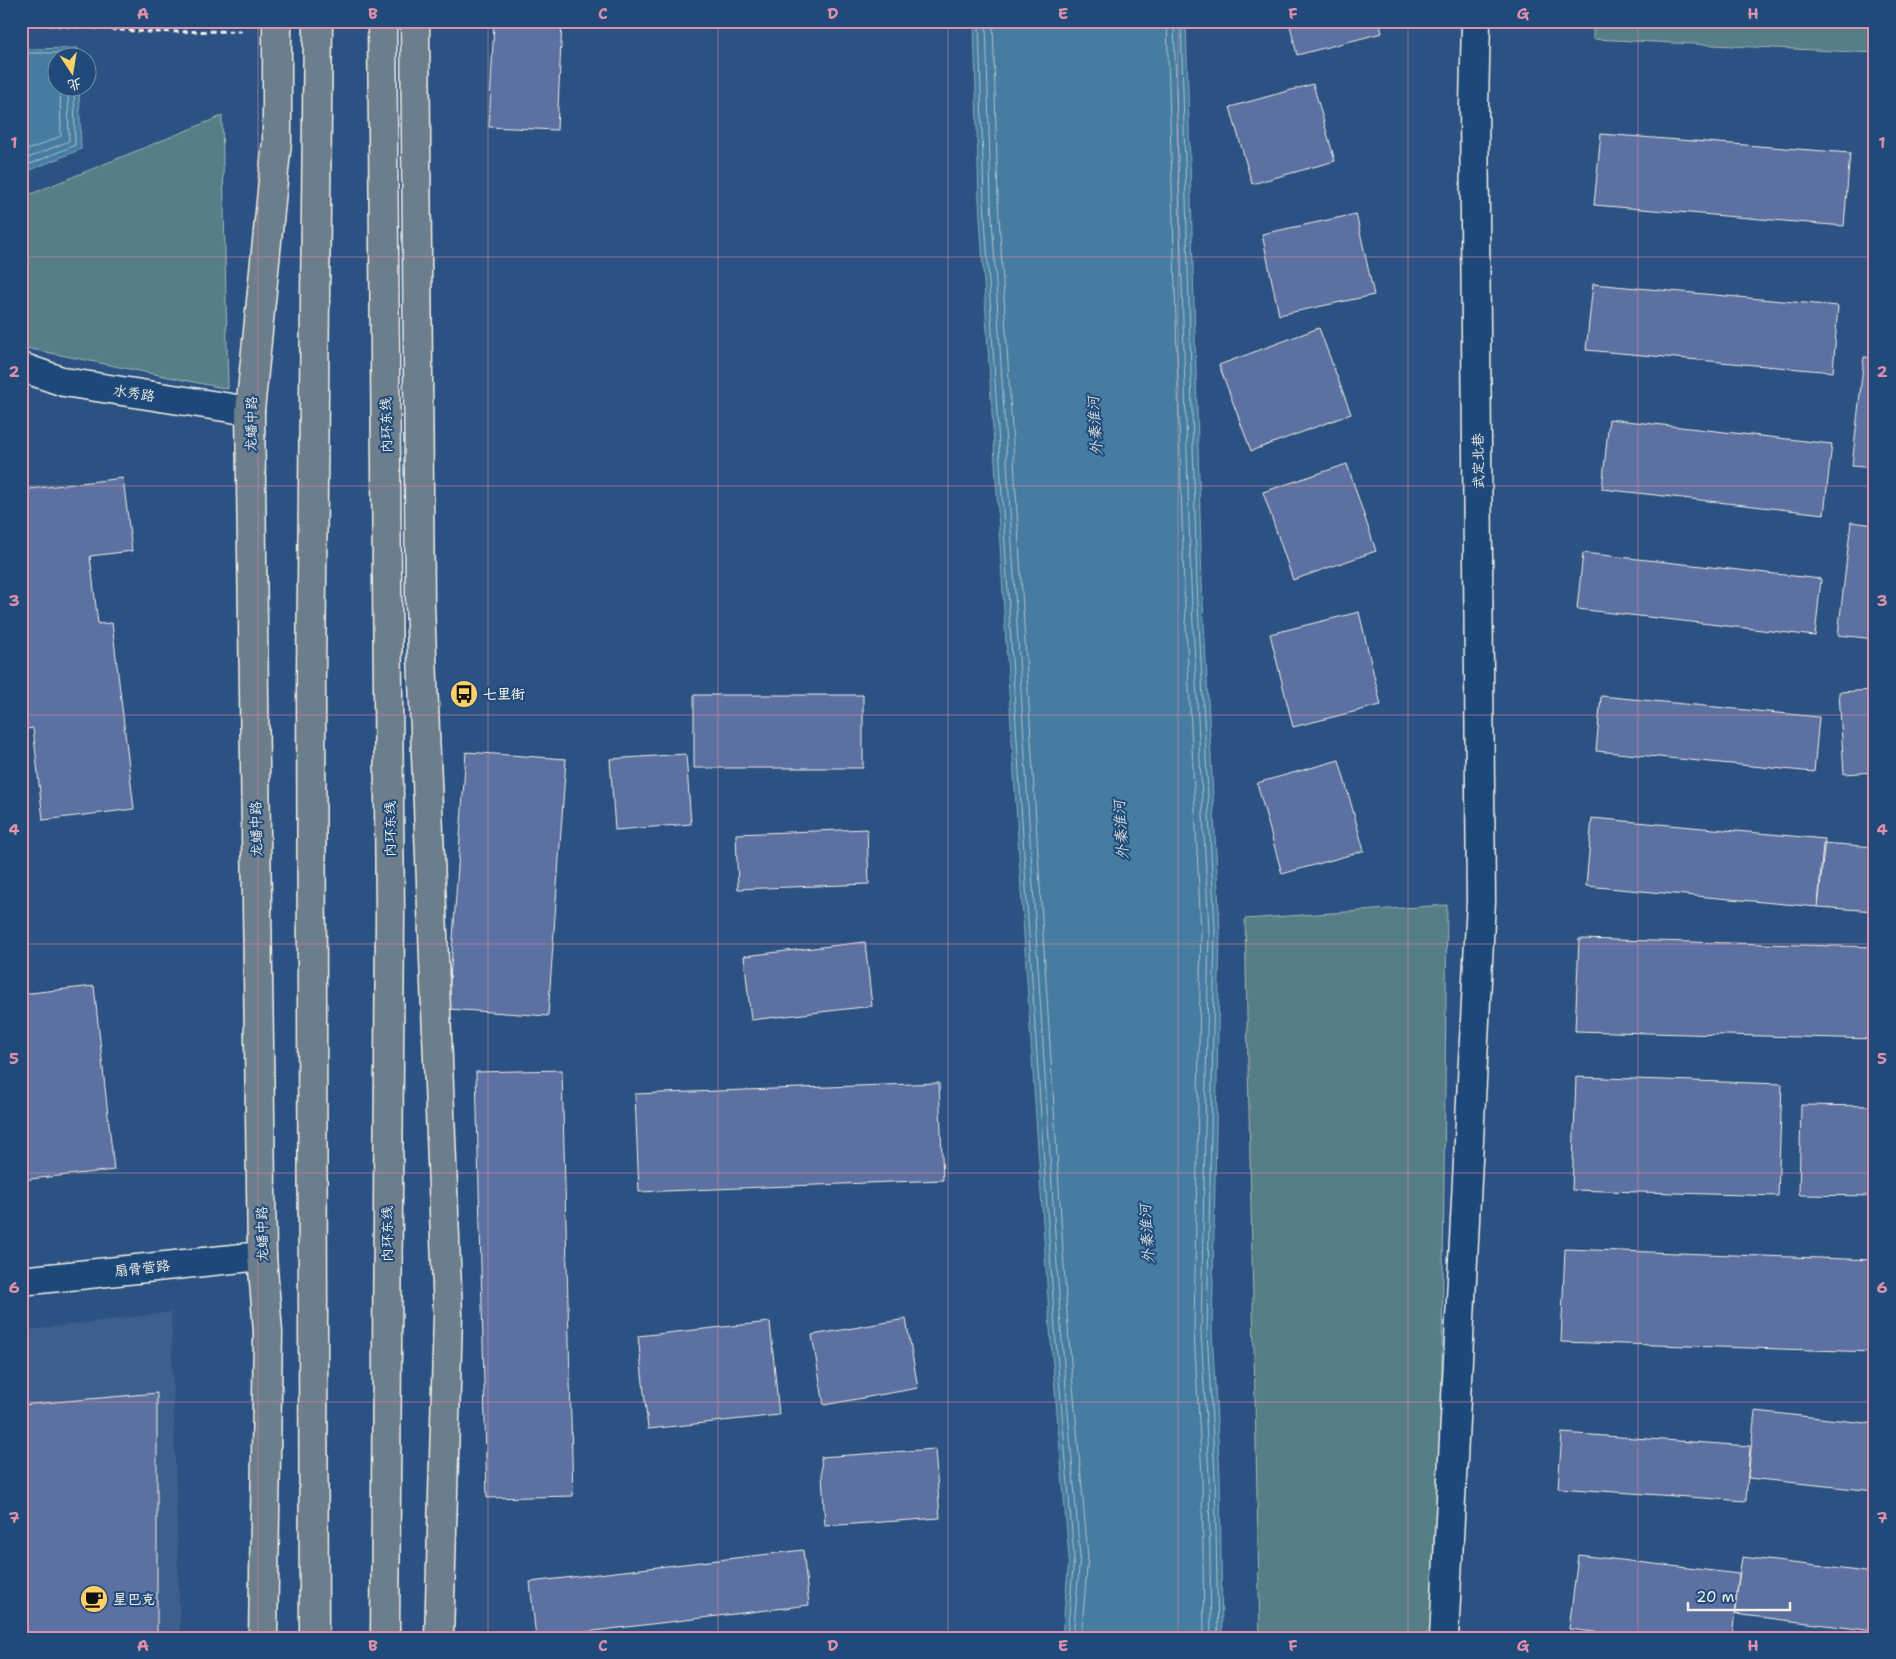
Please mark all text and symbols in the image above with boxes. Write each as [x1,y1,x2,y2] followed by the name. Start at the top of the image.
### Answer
[137,3,149,24] text: A
[368,3,378,24] text: B
[598,3,608,24] text: C
[827,3,839,24] text: D
[1058,3,1068,24] text: E
[1288,3,1298,24] text: F
[1517,3,1530,24] text: G
[1747,3,1759,24] text: H
[48,48,98,98] north arrow
[66,74,83,95] text: 北
[10,132,18,153] text: 1
[1878,132,1886,153] text: 1
[8,361,20,382] text: 2
[1876,361,1888,382] text: 2
[112,381,156,405] street label: 水秀路
[1083,392,1107,457] water label: 外秦淮河
[242,396,260,452] street label: 龙蟠中路
[377,397,395,453] street label: 内环东线
[1468,432,1487,489] street label: 武定北巷
[8,590,20,611] text: 3
[1876,590,1888,611] text: 3
[449,679,479,709] bus stop icon: 七里街
[483,685,525,703] place label: 七里街
[1109,796,1133,861] water label: 外秦淮河
[247,801,265,857] street label: 龙蟠中路
[381,801,399,857] street label: 内环东线
[8,819,20,840] text: 4
[1876,819,1888,840] text: 4
[9,1048,19,1069] text: 5
[1877,1048,1887,1069] text: 5
[1135,1200,1159,1265] water label: 外秦淮河
[253,1206,271,1262] street label: 龙蟠中路
[378,1206,396,1262] street label: 内环东线
[113,1256,171,1280] street label: 扇骨营路
[8,1277,20,1298] text: 6
[1876,1277,1888,1298] text: 6
[8,1507,20,1528] text: 7
[1876,1507,1888,1528] text: 7
[1688,1579,1791,1611] scale bar
[79,1584,109,1614] cafe icon: 星巴克
[1696,1587,1735,1607] text: 20 m
[113,1590,155,1608] place label: 星巴克
[137,1635,149,1656] text: A
[368,1635,378,1656] text: B
[598,1635,608,1656] text: C
[827,1635,839,1656] text: D
[1058,1635,1068,1656] text: E
[1288,1635,1298,1656] text: F
[1517,1635,1530,1656] text: G
[1747,1635,1759,1656] text: H

